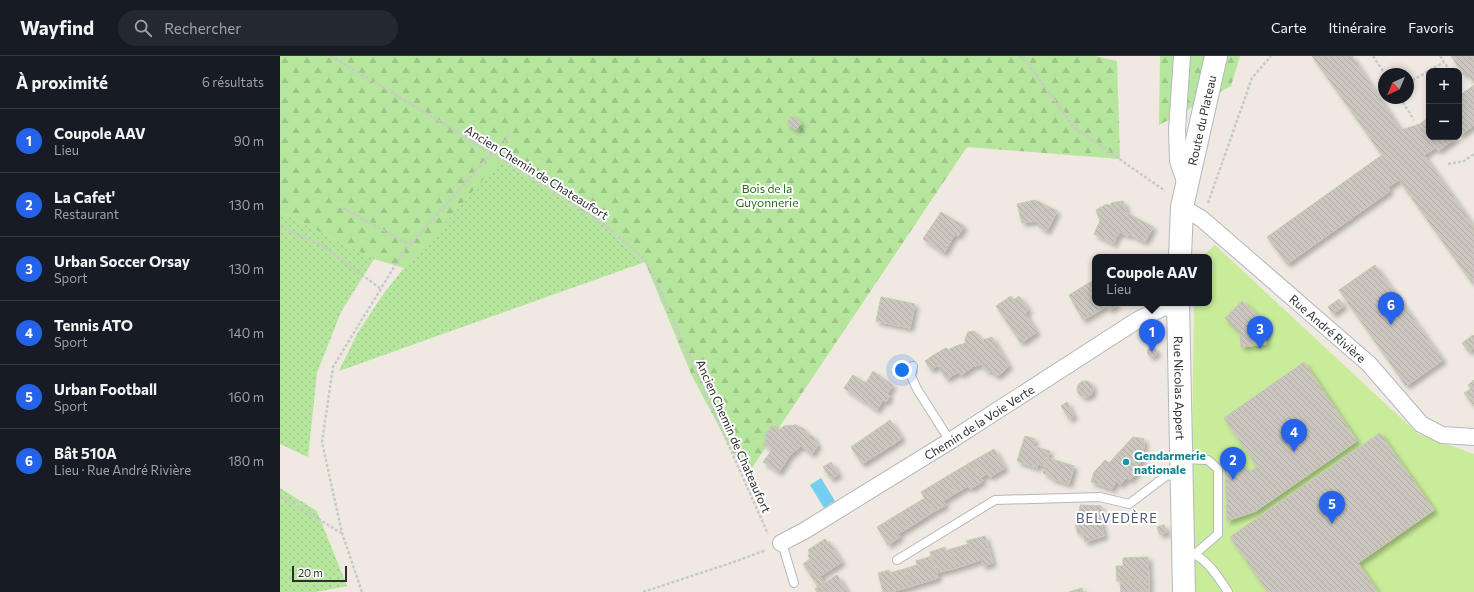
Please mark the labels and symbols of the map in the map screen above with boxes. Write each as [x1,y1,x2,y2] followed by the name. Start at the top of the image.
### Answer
[1378,68,1414,104] north arrow
[1185,74,1218,167] street label: Route du Plateau
[463,122,611,222] street label: Ancien Chemin de Chateaufort
[736,181,798,209] park label: Bois de la Guyonnerie
[1287,291,1369,365] street label: Rue André Rivière
[1378,292,1404,325] pin: 6
[1247,316,1273,349] pin: 3
[1139,319,1165,352] pin: 1
[1172,336,1188,440] street label: Rue Nicolas Appert
[694,357,774,515] street label: Ancien Chemin de Chateaufort
[892,360,912,380] your location
[921,382,1036,462] street label: Chemin de la Voie Verte
[1281,419,1307,452] pin: 4
[1220,447,1246,480] pin: 2
[1134,448,1206,476] place label: Gendarmerie nationale
[1121,457,1131,467] marker: Gendarmerie nationale
[1319,491,1345,524] pin: 5
[1076,509,1158,526] district label: BELVEDÈRE
[292,564,347,583] scale bar

